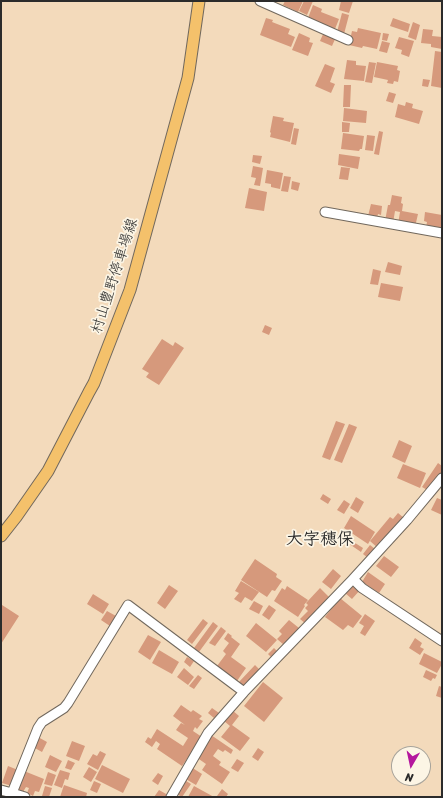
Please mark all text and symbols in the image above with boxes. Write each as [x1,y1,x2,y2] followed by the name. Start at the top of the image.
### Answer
[88,216,142,336] street label: 村山豊野停車場線
[286,530,354,550] district label: 大字穂保
[391,746,431,786] north arrow
[404,767,414,787] text: N

